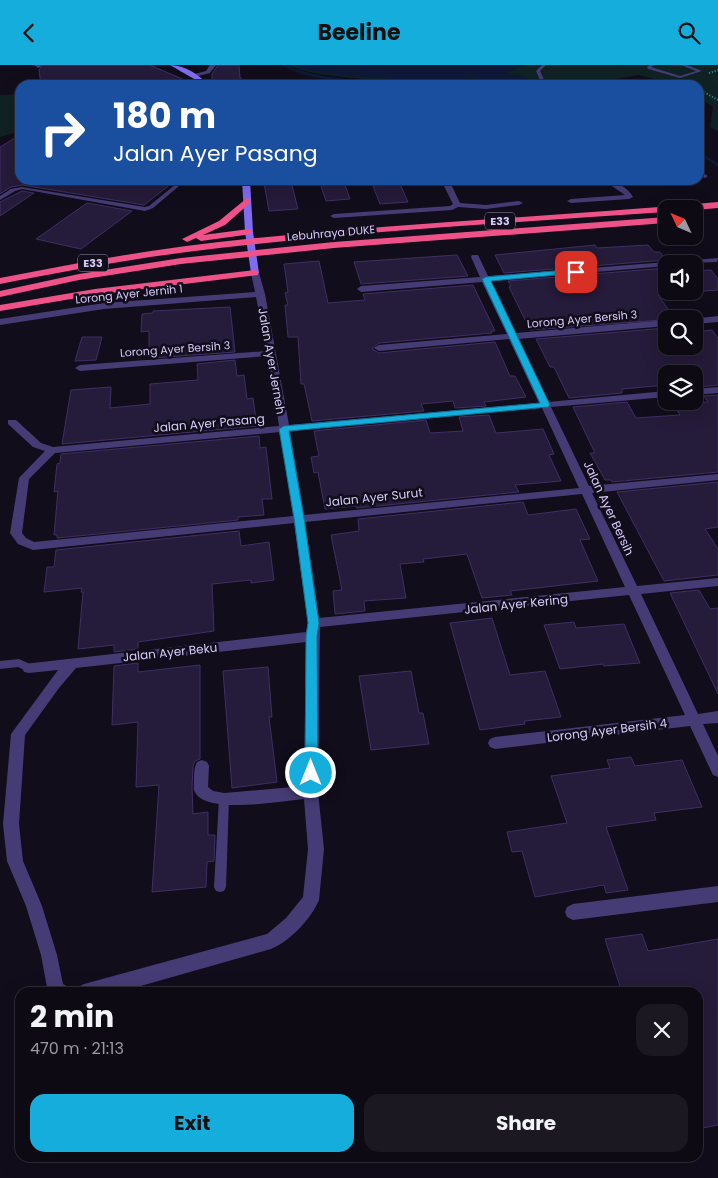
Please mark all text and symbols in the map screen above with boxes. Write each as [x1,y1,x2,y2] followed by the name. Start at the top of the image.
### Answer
[318,17,400,48] text: Beeline
[15,19,43,47] icon: back
[675,19,703,47] icon: search
[113,91,216,140] text: 180 m
[30,100,95,165] icon: right
[113,138,318,169] text: Jalan Ayer Pasang
[658,200,702,245] north arrow
[658,200,703,410] map controls
[485,213,515,229] road number: E33
[286,221,376,245] street label: Lebuhraya DUKE
[555,251,597,293] pin
[78,255,108,272] road number: E33
[658,255,703,300] button: sound
[562,258,590,286] icon: arrive
[75,280,183,308] street label: Lorong Ayer Jernih 1
[526,306,638,332] street label: Lorong Ayer Bersih 3
[254,307,290,415] street label: Jalan Ayer Jerneh
[658,310,703,355] button: search
[119,337,231,361] street label: Lorong Ayer Bersih 3
[658,365,703,410] button: layers
[153,410,265,436] street label: Jalan Ayer Pasang
[580,458,638,558] street label: Jalan Ayer Bersih
[325,483,423,511] street label: Jalan Ayer Surut
[463,590,569,618] street label: Jalan Ayer Kering
[122,639,218,665] street label: Jalan Ayer Beku
[546,714,668,746] street label: Lorong Ayer Bersih 4
[284,746,336,798] position arrow
[30,995,114,1038] text: 2 min
[636,1004,688,1056] button: close
[30,1037,124,1060] text: 470 m · 21:13
[30,1094,354,1152] button: Exit
[364,1094,688,1152] button: Share

